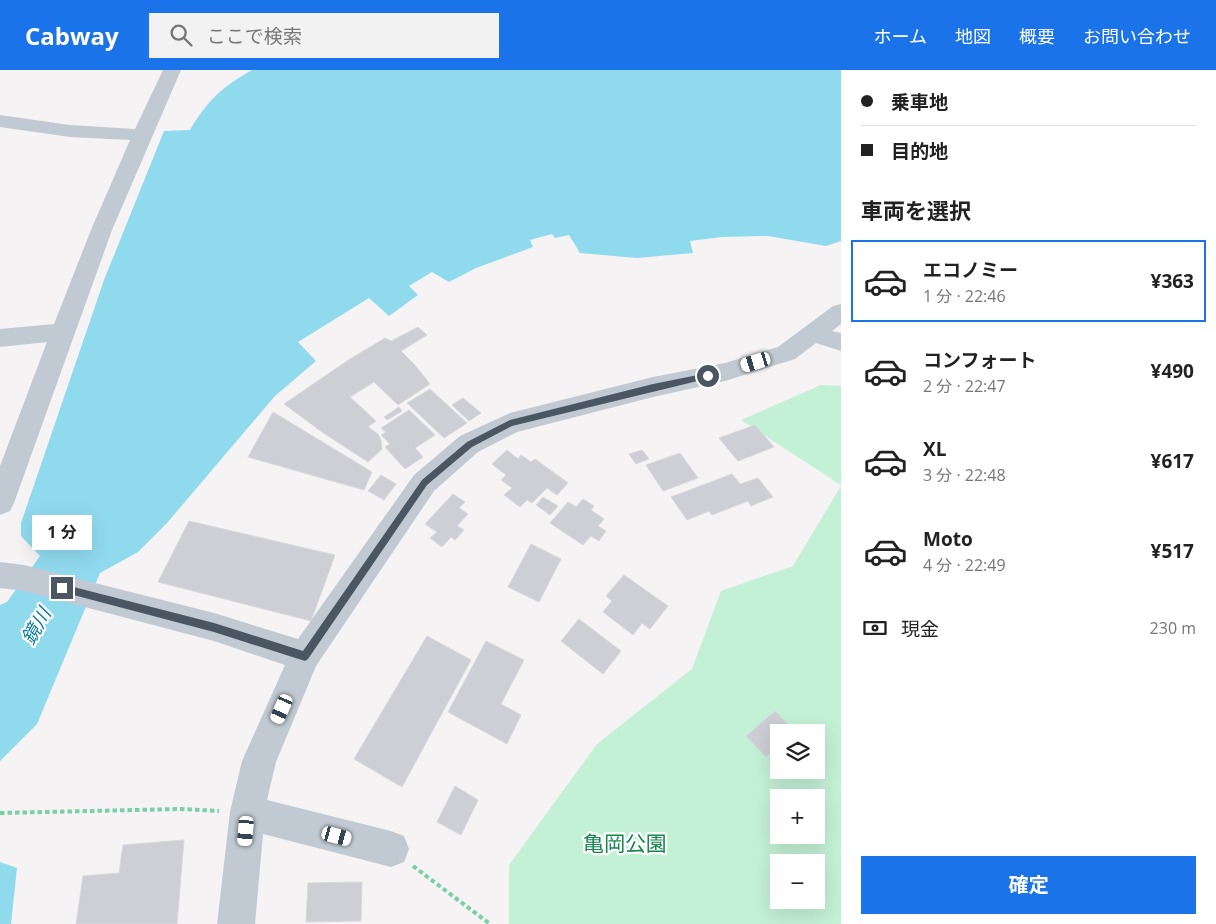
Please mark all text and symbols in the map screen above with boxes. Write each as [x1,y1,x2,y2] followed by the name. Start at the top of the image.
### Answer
[149,13,499,58] search box
[25,19,119,52] text: Cabway
[167,21,195,49] icon: search
[207,23,302,49] text: ここで検索
[874,24,927,48] text: ホーム
[955,24,991,48] text: 地図
[1019,24,1055,48] text: 概要
[1083,24,1191,48] text: お問い合わせ
[891,89,948,115] text: 乗車地
[891,138,948,164] text: 目的地
[861,195,971,225] text: 車両を選択
[923,257,1018,283] text: エコノミー
[863,259,908,304] icon: car
[1151,268,1194,294] text: ¥363
[923,285,1006,307] text: 1 分 · 22:46
[923,347,1036,373] text: コンフォート
[863,349,908,394] icon: car
[739,350,772,374] car
[1151,358,1194,384] text: ¥490
[697,365,719,387] route start
[923,375,1006,397] text: 2 分 · 22:47
[923,436,946,462] text: XL
[863,439,908,484] icon: car
[1151,448,1194,474] text: ¥617
[923,464,1006,486] text: 3 分 · 22:48
[32,516,92,550] callout: 1 分
[47,521,77,543] text: 1 分
[923,526,973,552] text: Moto
[863,529,908,574] icon: car
[1151,538,1194,564] text: ¥517
[923,554,1006,576] text: 4 分 · 22:49
[51,577,73,599] route end
[15,601,58,649] water label: 鏡川
[861,614,889,642] icon: cash
[901,616,939,642] text: 現金
[1150,617,1196,639] text: 230 m
[269,692,294,726] car
[770,724,825,909] map controls
[770,724,825,779] button: layers
[770,789,825,844] button: +
[237,815,254,847] car
[320,825,353,847] car
[583,829,667,857] park label: 亀岡公園
[770,854,825,909] button: −
[861,856,1196,914] button: 確定

